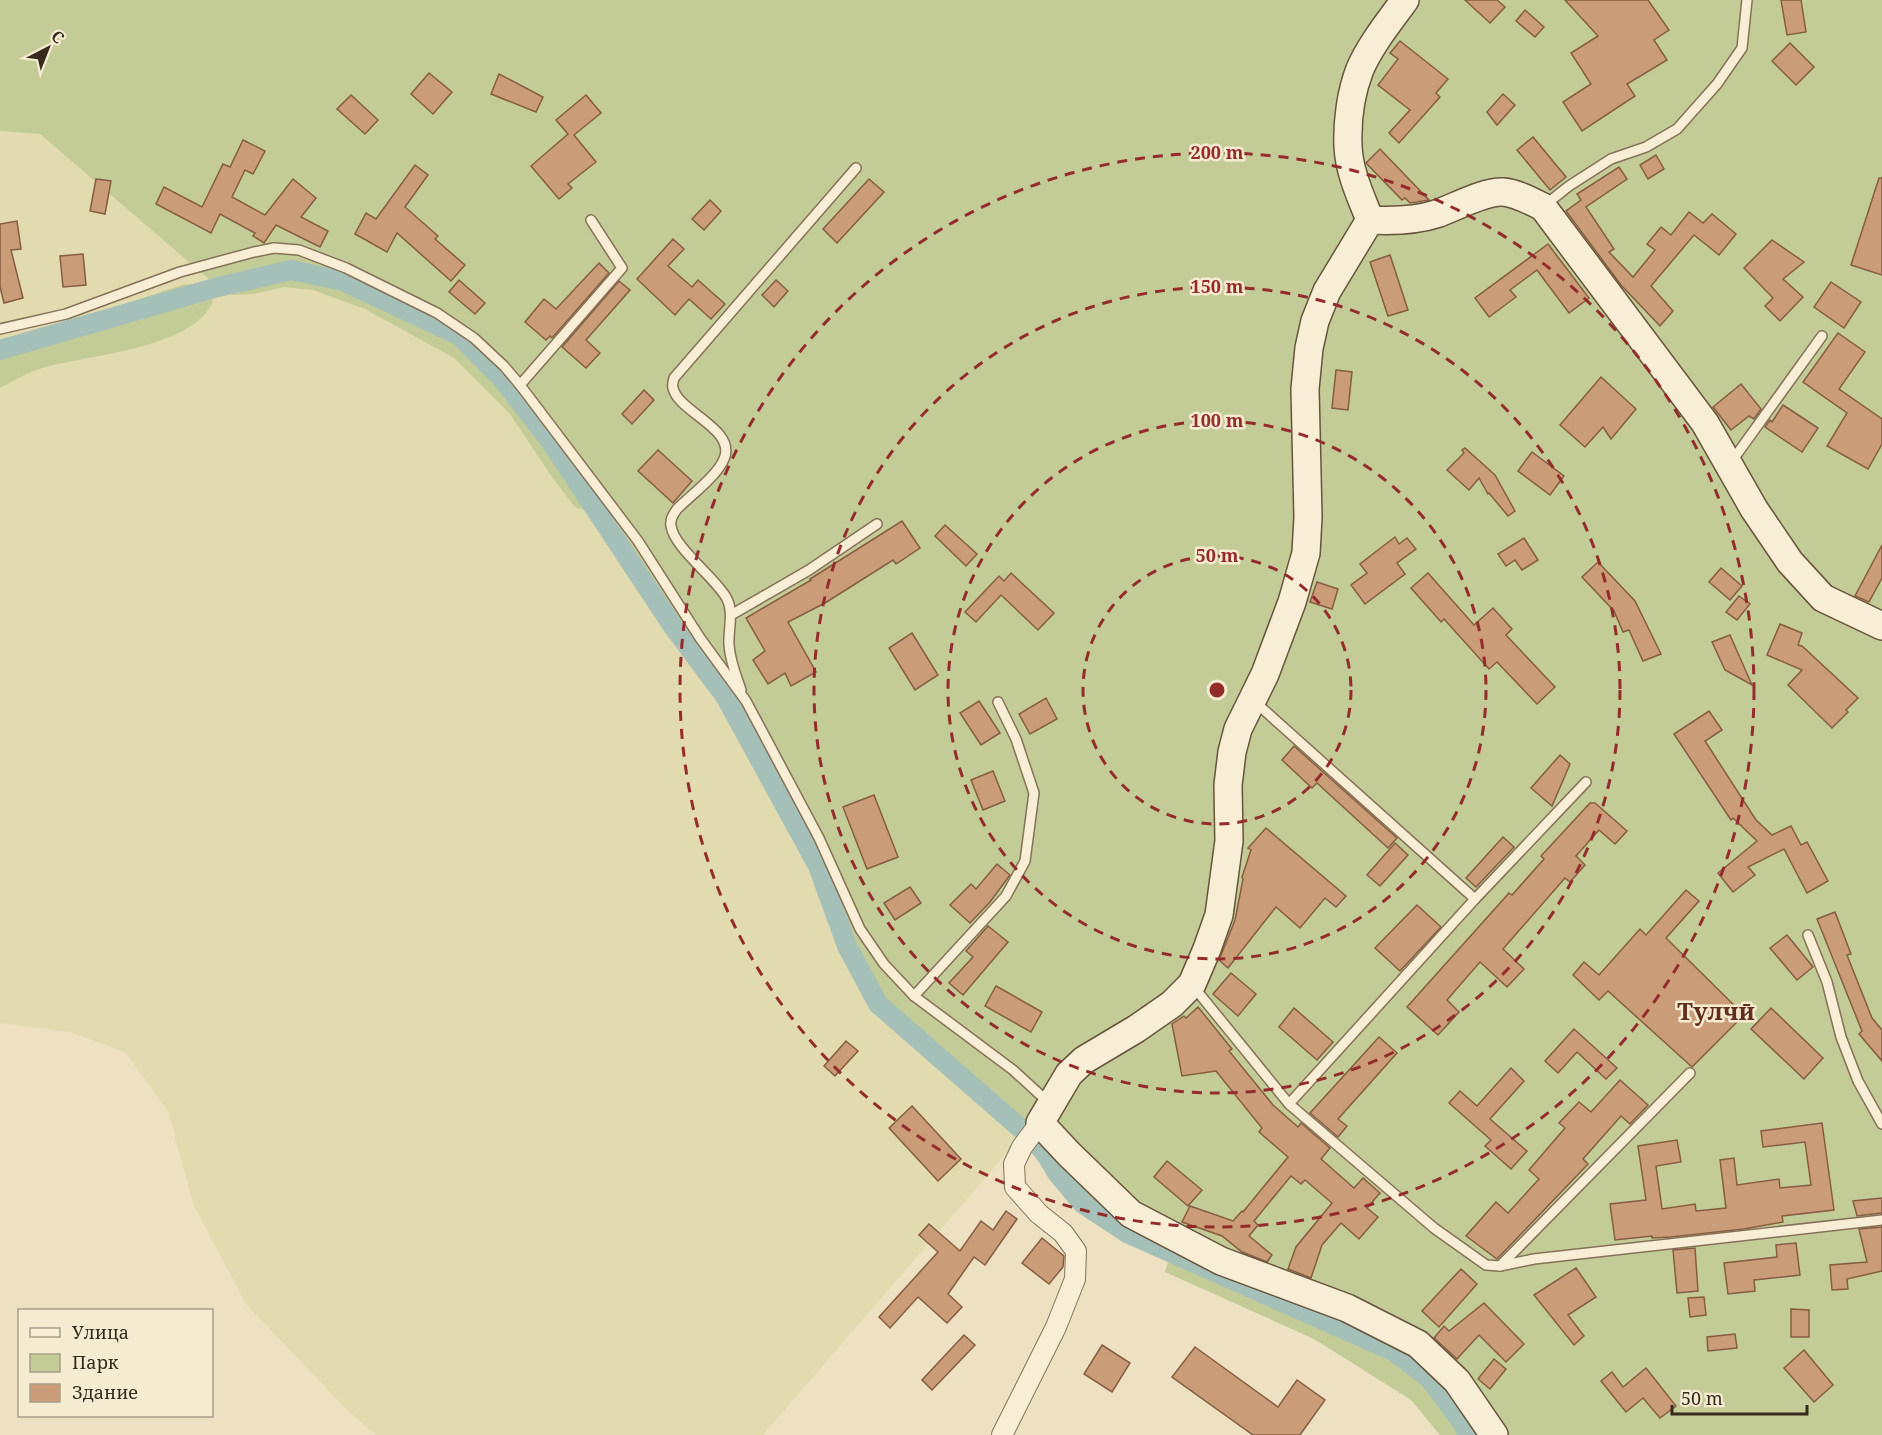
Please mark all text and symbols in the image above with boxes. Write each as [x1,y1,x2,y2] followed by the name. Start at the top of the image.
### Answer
[18,18,78,78] north arrow
[47,25,69,49] text: С
[1191,140,1244,164] text: 200 m
[1191,274,1244,298] text: 150 m
[1191,408,1244,432] text: 100 m
[1196,543,1239,567] text: 50 m
[1207,680,1227,700] centre of rings
[1677,994,1755,1027] district label: Тулчӣ
[18,1309,213,1417] legend
[72,1320,129,1344] text: Улица
[72,1350,119,1374] text: Парк
[1672,1378,1807,1416] scale bar
[72,1380,138,1404] text: Здание
[1681,1386,1723,1410] text: 50 m

